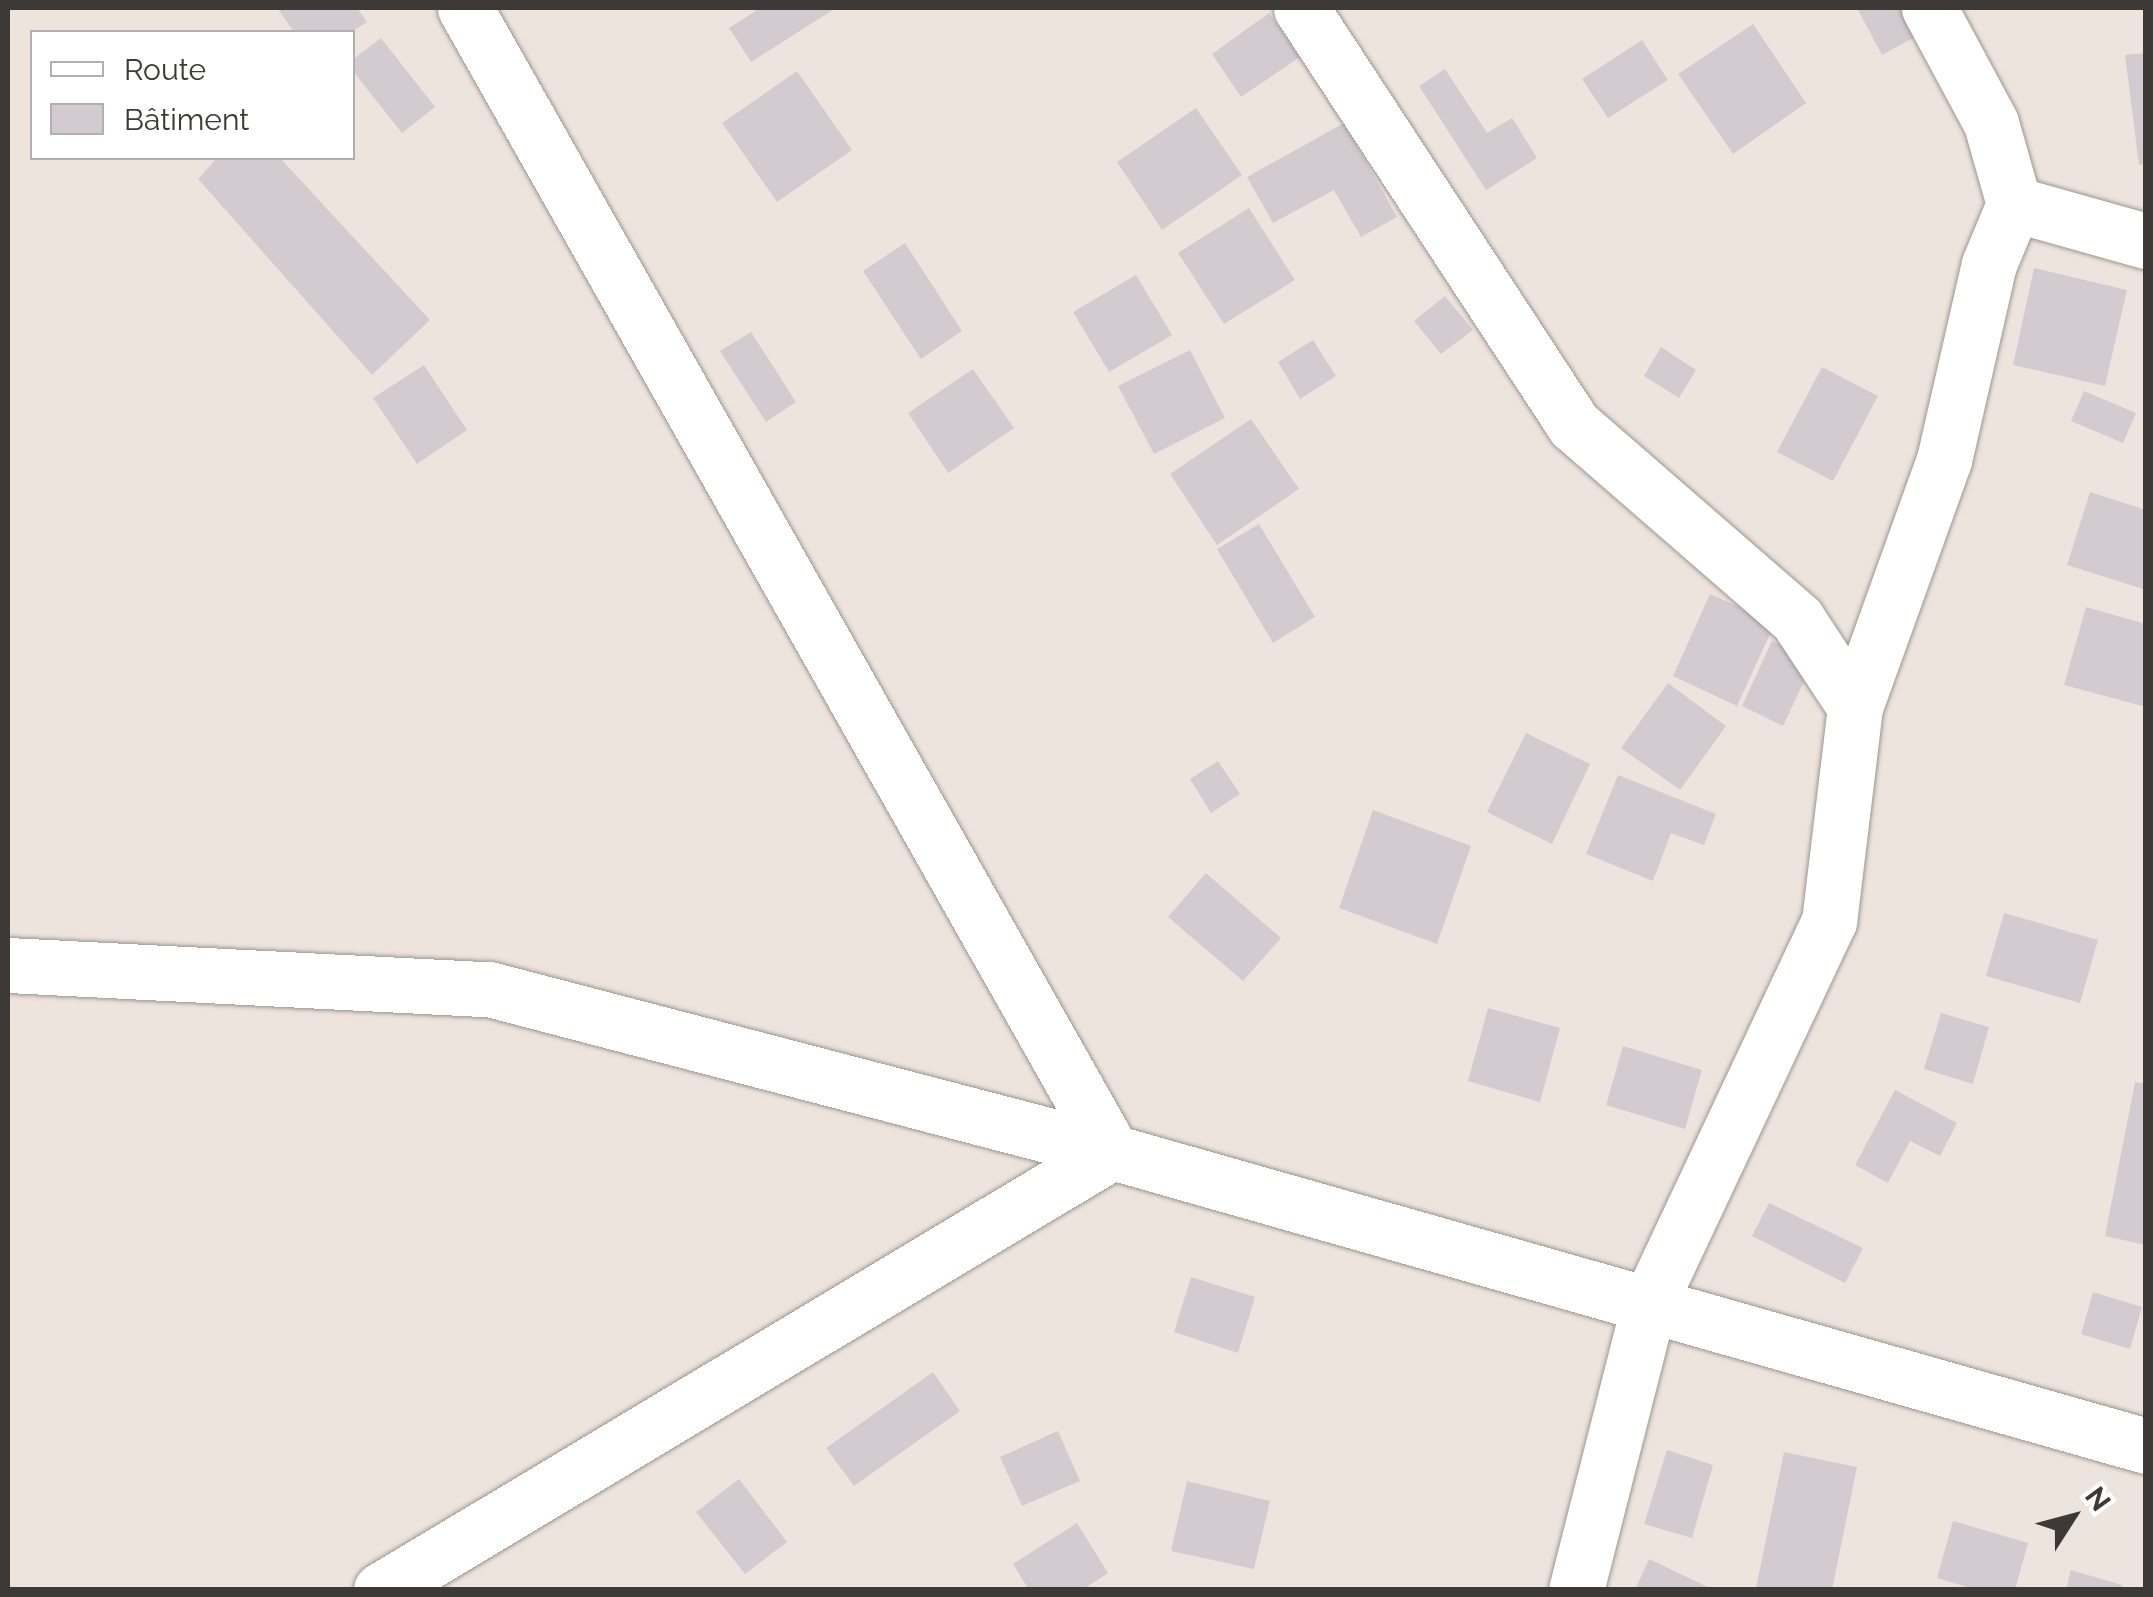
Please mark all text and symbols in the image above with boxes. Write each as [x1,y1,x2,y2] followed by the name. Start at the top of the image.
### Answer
[30,30,355,160] legend
[124,52,206,87] text: Route
[124,102,249,137] text: Bâtiment
[2023,1467,2123,1567] north arrow
[2078,1481,2117,1517] text: N

